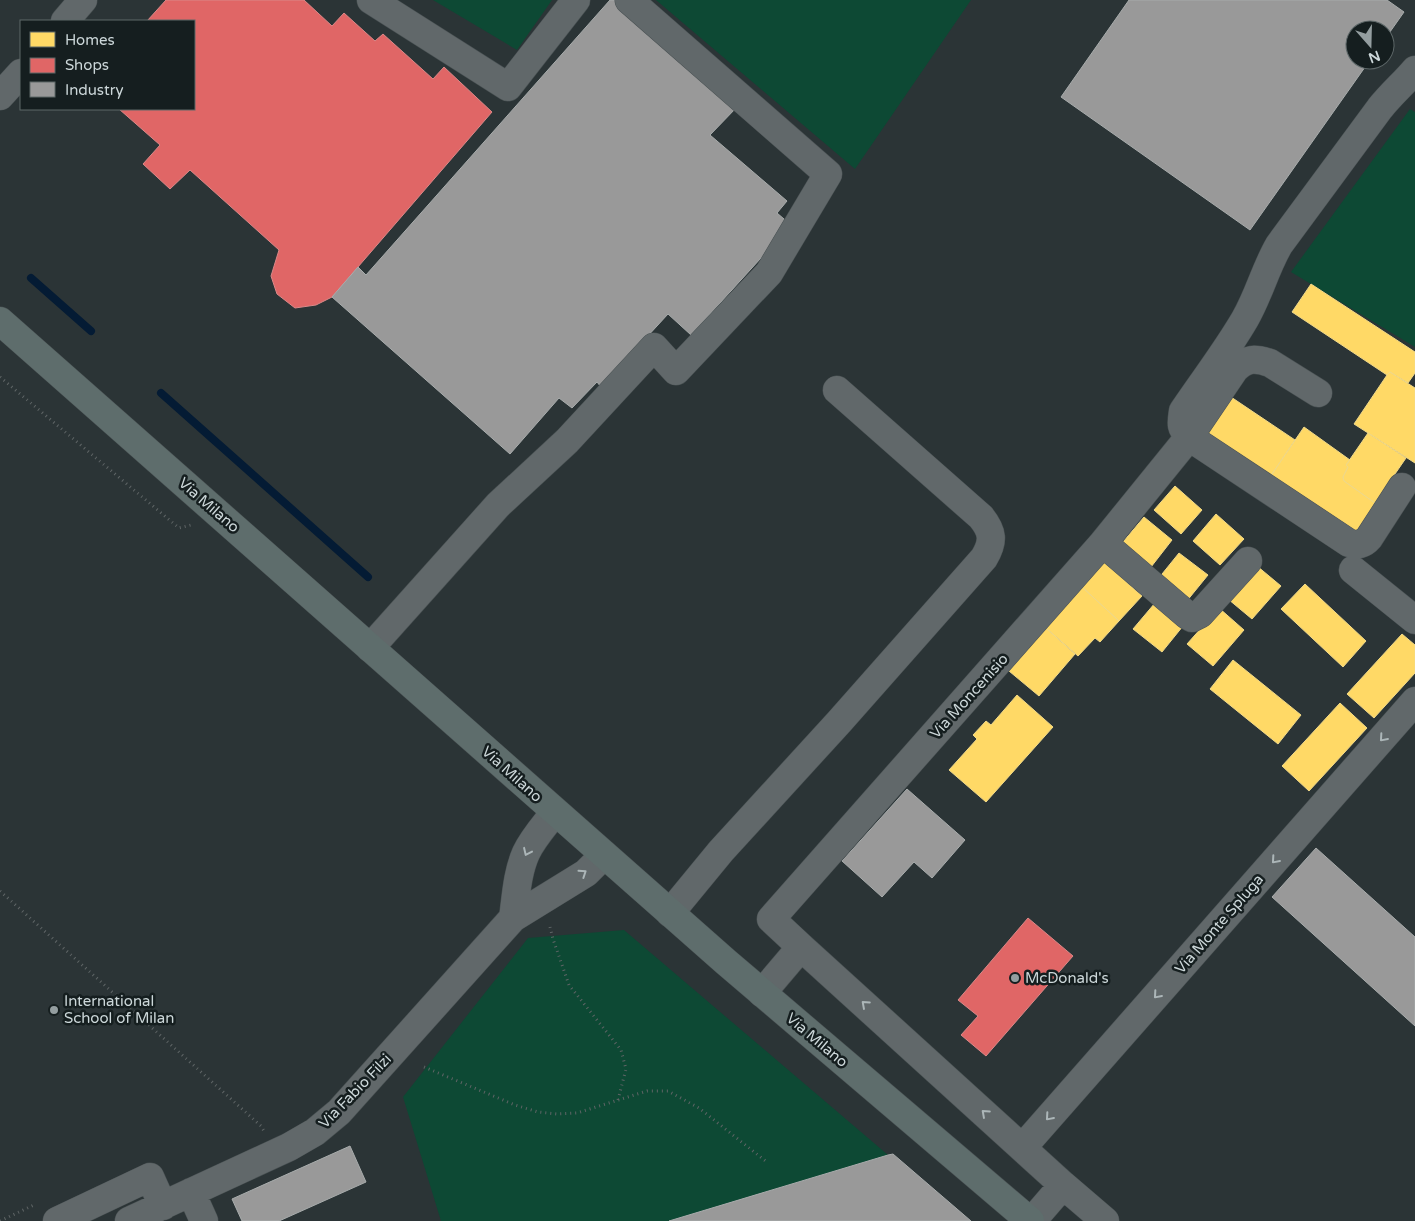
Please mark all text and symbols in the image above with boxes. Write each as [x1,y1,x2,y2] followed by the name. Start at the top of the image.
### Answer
[20,20,195,110] legend
[1345,20,1395,70] north arrow
[65,31,115,49] text: Homes
[1366,47,1382,67] text: N
[65,56,109,74] text: Shops
[65,81,124,99] text: Industry
[175,474,243,536] street label: Via Milano
[926,650,1012,742] street label: Via Moncenisio
[1380,732,1389,741] one-way arrow
[478,742,546,806] street label: Via Milano
[523,847,534,856] one-way arrow
[1273,854,1281,863] one-way arrow
[577,870,587,879] one-way arrow
[1171,871,1267,977] street label: Via Monte Spluga
[1025,969,1109,987] place label: McDonald's
[1009,972,1021,984] marker: McDonald's
[1153,990,1162,999] one-way arrow
[64,992,174,1027] place label: International School of Milan
[861,1001,870,1010] one-way arrow
[48,1004,60,1016] marker: International School of Milan
[783,1009,851,1071] street label: Via Milano
[315,1050,395,1132] street label: Via Fabio Filzi
[982,1110,991,1119] one-way arrow
[1046,1112,1055,1121] one-way arrow

